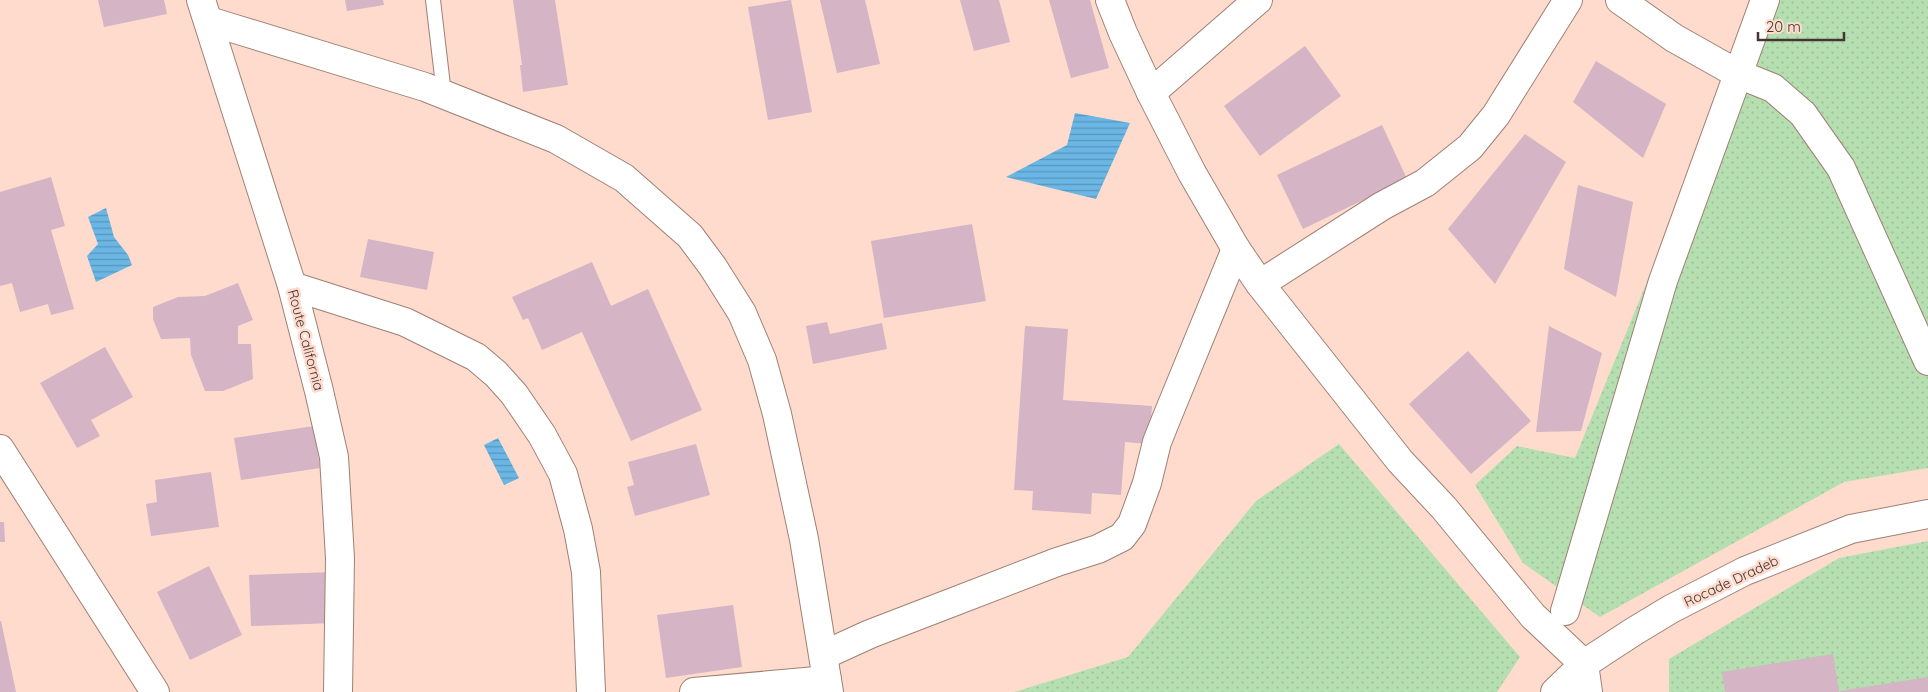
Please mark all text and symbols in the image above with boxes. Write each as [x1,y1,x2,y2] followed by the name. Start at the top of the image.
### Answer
[1758,10,1844,42] scale bar
[1766,17,1801,36] text: 20 m
[284,287,328,393] street label: Route California
[1681,551,1781,611] street label: Rocade Dradeb

